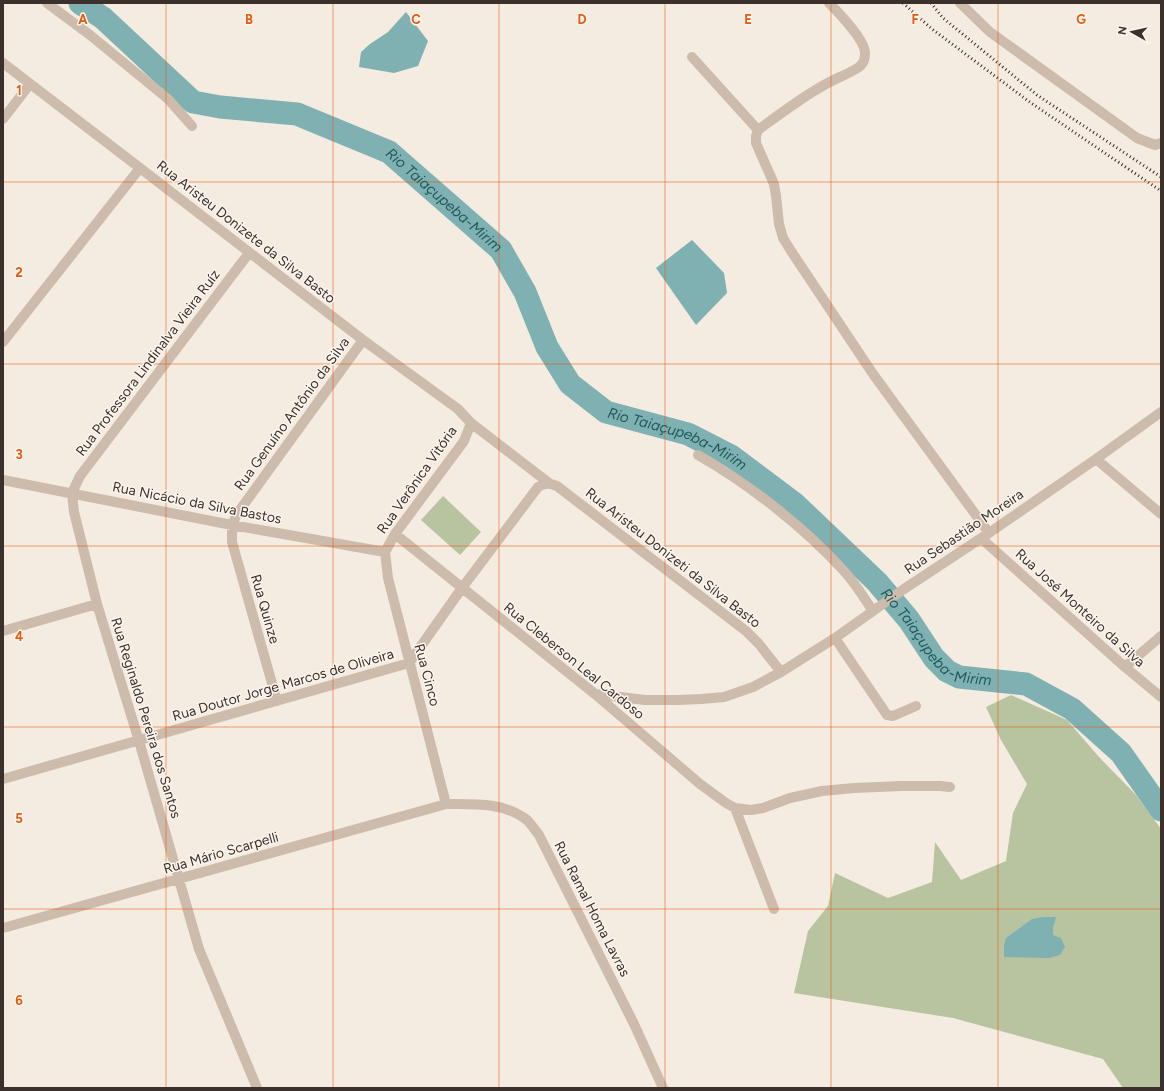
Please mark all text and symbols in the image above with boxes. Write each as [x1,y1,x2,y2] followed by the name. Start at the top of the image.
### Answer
[78,12,88,27] text: A
[245,12,253,27] text: B
[411,12,421,27] text: C
[577,12,587,27] text: D
[744,12,752,27] text: E
[911,12,919,27] text: F
[1076,12,1086,27] text: G
[1112,12,1152,52] north arrow
[1116,26,1130,36] text: N
[16,83,22,98] text: 1
[382,144,506,256] water label: Rio Taiaçupeba-Mirim
[153,157,339,307] street label: Rua Aristeu Donizete da Silva Basto
[15,265,23,280] text: 2
[72,266,224,459] street label: Rua Professora Lindinalva Vieira Ruíz
[231,334,353,494] street label: Rua Genuíno Antônio da Silva
[606,404,751,474] water label: Rio Taiaçupeba-Mirim
[373,423,461,537] street label: Rua Verônica Vitória
[15,447,23,462] text: 3
[111,478,283,528] street label: Rua Nicácio da Silva Bastos
[582,484,764,632] street label: Rua Aristeu Donizeti da Silva Basto
[901,486,1027,578] street label: Rua Sebastião Moreira
[1012,545,1148,671] street label: Rua José Monteiro da Silva
[247,572,283,646] street label: Rua Quinze
[877,584,993,689] water label: Rio Taiaçupeba-Mirim
[500,599,648,723] street label: Rua Cleberson Leal Cardoso
[107,615,185,821] street label: Rua Reginaldo Pereira dos Santos
[15,629,23,644] text: 4
[411,642,443,708] street label: Rua Cinco
[170,645,396,725] street label: Rua Doutor Jorge Marcos de Oliveira
[15,811,23,826] text: 5
[161,828,281,878] street label: Rua Mário Scarpelli
[550,838,634,980] street label: Rua Ramal Homa Lavras
[15,993,23,1008] text: 6

